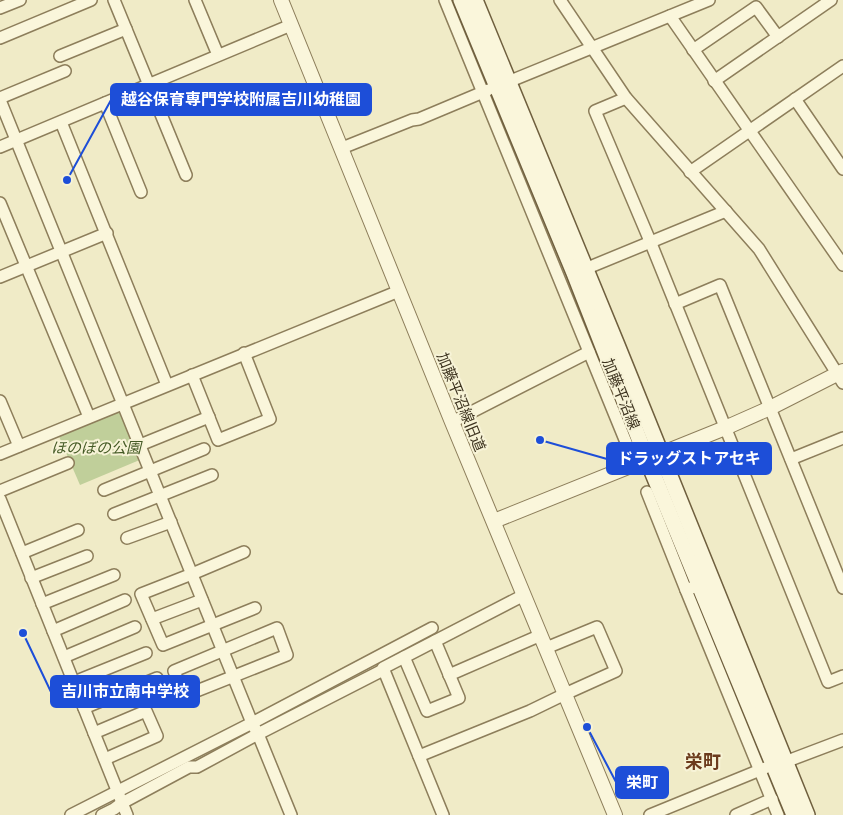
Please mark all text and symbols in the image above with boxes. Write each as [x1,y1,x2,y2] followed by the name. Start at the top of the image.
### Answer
[111,84,371,115] callout: 越谷保育専門学校附属吉川幼稚園
[121,88,361,110] text: 越谷保育専門学校附属吉川幼稚園
[433,349,491,454] street label: 加藤平沼線旧道
[599,355,645,432] street label: 加藤平沼線
[51,437,143,457] park label: ほのぼの公園
[607,443,771,474] callout: ドラッグストアセキ
[617,447,761,469] text: ドラッグストアセキ
[51,676,199,707] callout: 吉川市立南中学校
[61,680,189,702] text: 吉川市立南中学校
[685,749,721,773] district label: 栄町
[616,767,668,798] callout: 栄町
[626,771,658,793] text: 栄町

